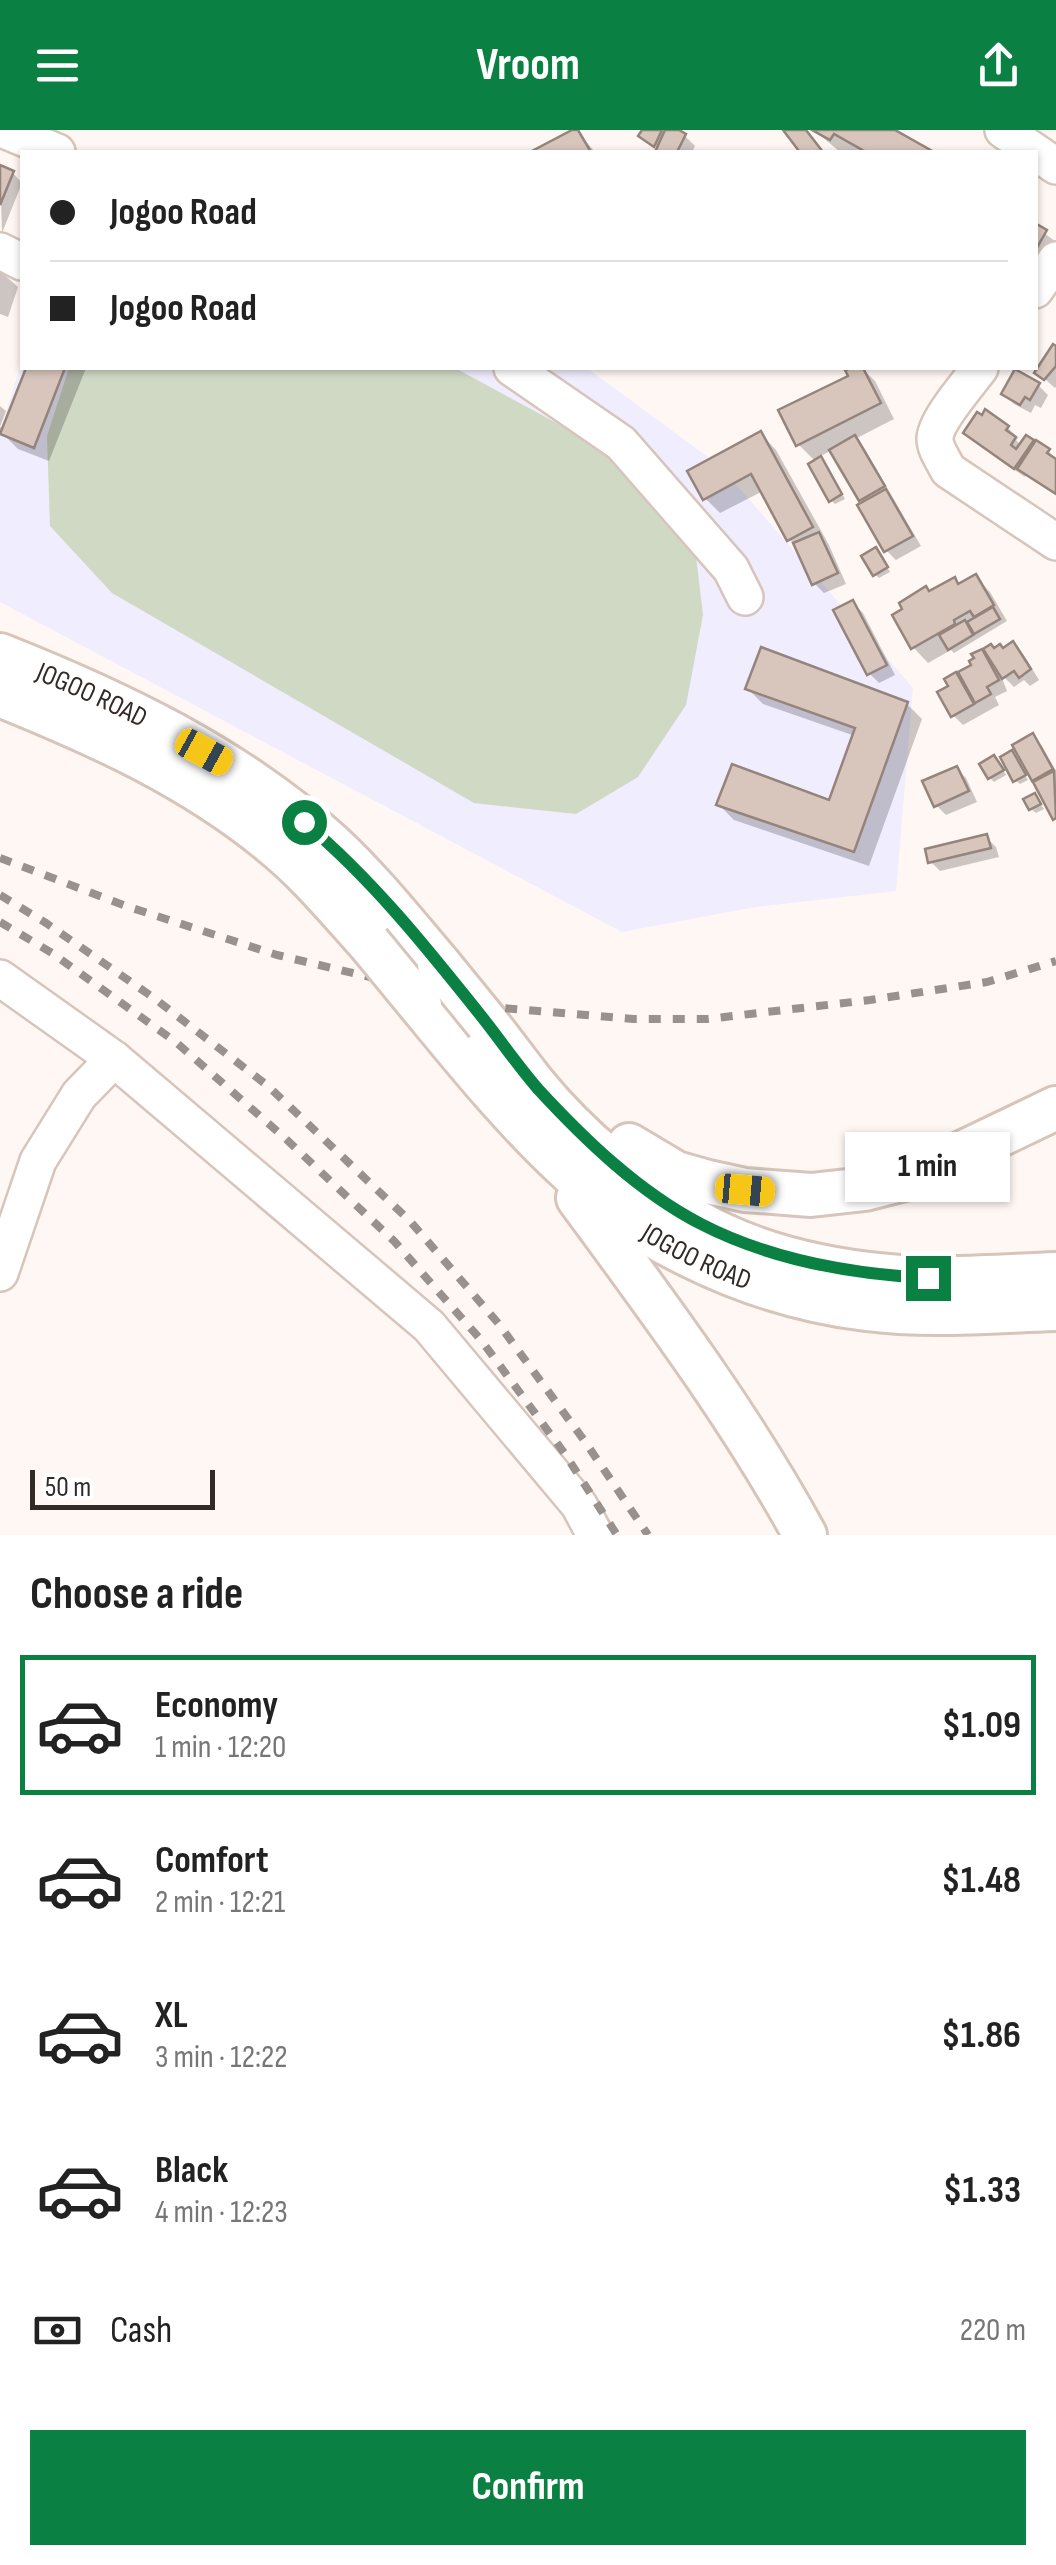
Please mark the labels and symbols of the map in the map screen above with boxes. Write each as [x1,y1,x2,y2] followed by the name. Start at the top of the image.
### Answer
[31,655,153,734] street label: JOGOO ROAD
[170,724,238,780] car
[282,800,327,845] route start
[846,1133,1010,1203] callout: 1 min
[714,1172,776,1208] car
[635,1216,756,1297] street label: JOGOO ROAD
[906,1256,951,1301] route end
[30,1465,215,1510] scale bar

